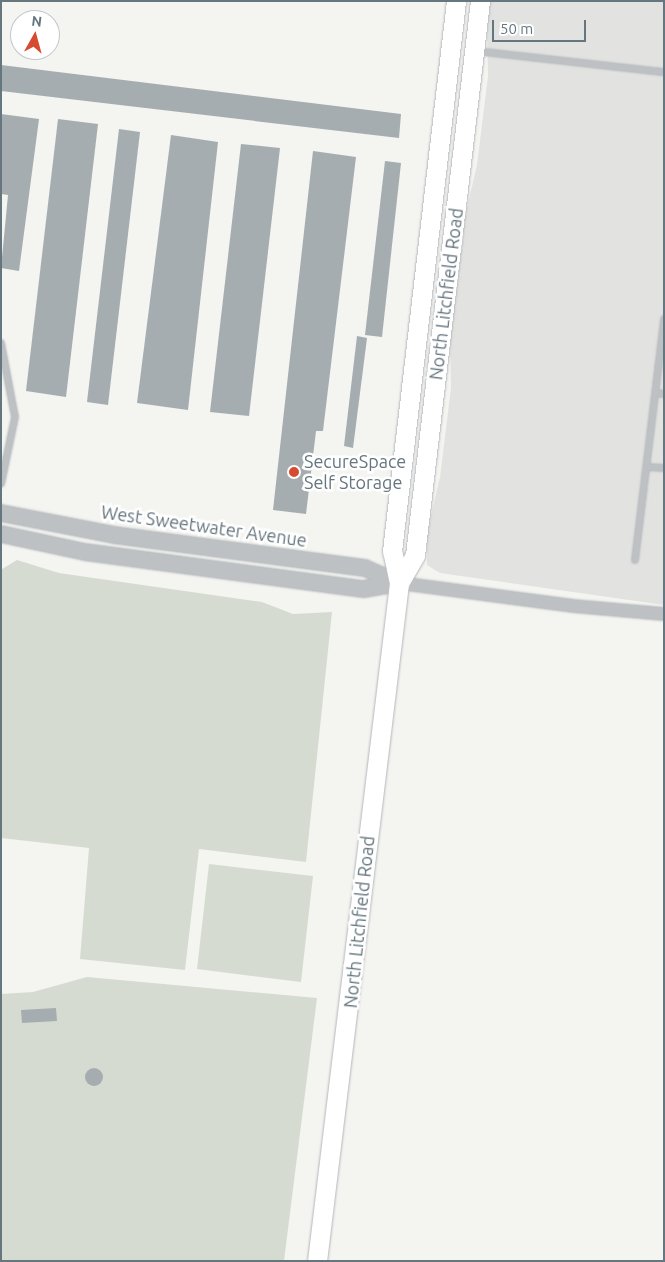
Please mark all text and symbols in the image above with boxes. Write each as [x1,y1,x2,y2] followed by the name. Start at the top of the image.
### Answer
[10,10,60,60] north arrow
[495,10,589,42] scale bar
[31,13,43,30] text: N
[500,20,533,37] text: 50 m
[425,207,467,381] street label: North Litchfield Road
[304,451,406,494] place label: SecureSpace Self Storage
[288,466,300,478] marker: SecureSpace Self Storage
[100,501,308,551] street label: West Sweetwater Avenue
[339,835,379,1009] street label: North Litchfield Road

